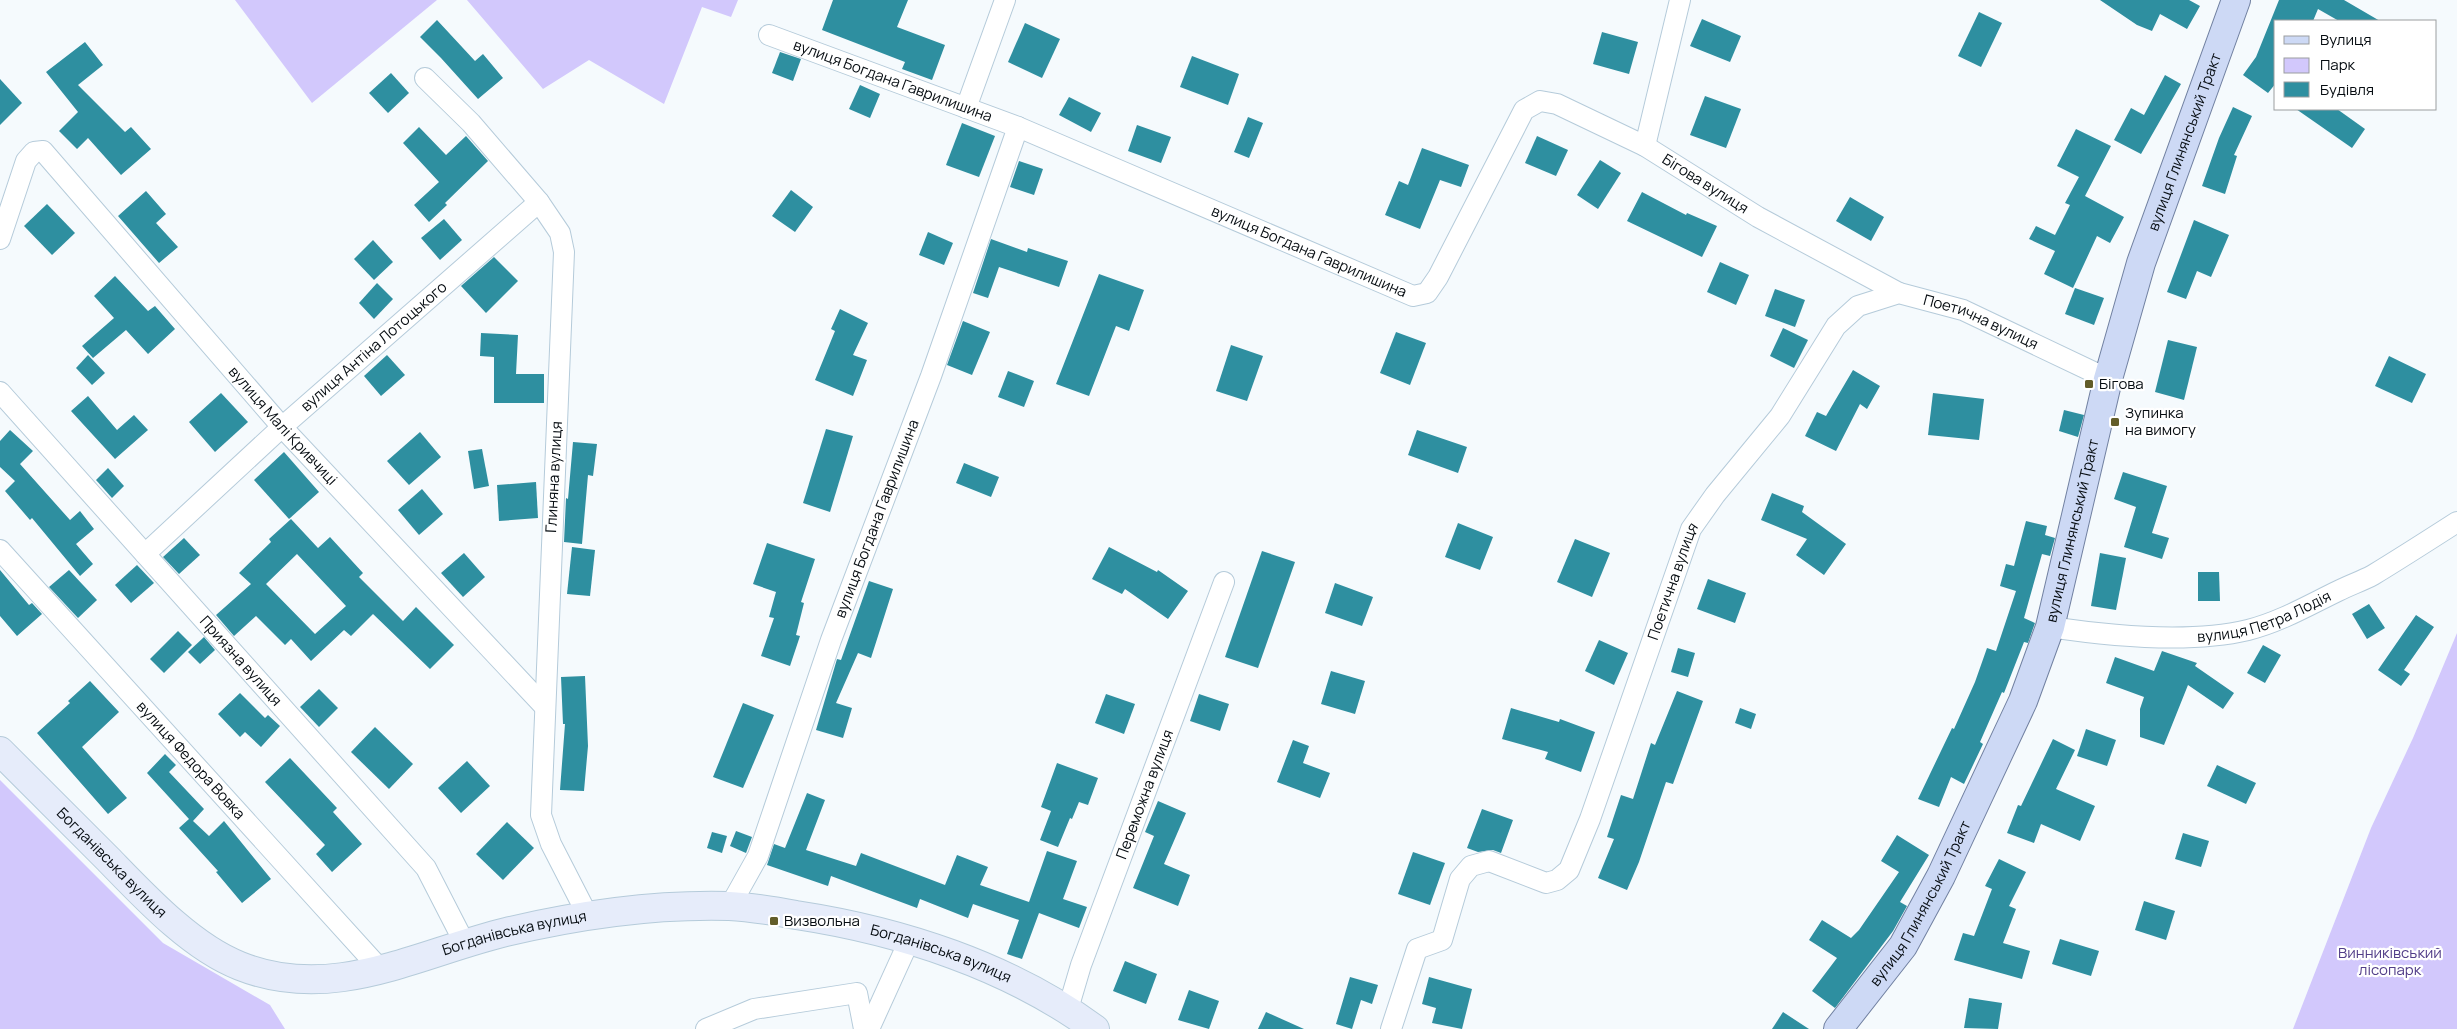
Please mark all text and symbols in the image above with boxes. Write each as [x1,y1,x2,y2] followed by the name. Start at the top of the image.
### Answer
[2274,20,2437,110] legend
[2320,29,2372,50] text: Вулиця
[790,34,996,127] street label: вулиця Богдана Гаврилишина
[2142,50,2226,234] street label: вулиця Глинянський Тракт
[2320,54,2356,75] text: Парк
[2320,79,2374,100] text: Будівля
[1658,148,1753,218] street label: Бігова вулиця
[1208,200,1410,302] street label: вулиця Богдана Гаврилишина
[296,276,451,416] street label: вулиця Антіна Лотоцького
[1921,289,2042,354] street label: Поетична вулиця
[224,361,342,489] street label: вулиця Малі Кривчиці
[2099,373,2144,394] place label: Бігова
[2083,378,2095,390] marker: Бігова
[2125,402,2196,440] place label: Зупинка на вимогу
[829,416,924,621] street label: вулиця Богдана Гаврилишина
[2109,416,2121,428] marker: Зупинка на вимогу
[540,421,567,533] street label: Глиняна вулиця
[2040,436,2104,624] street label: вулиця Глинянський Тракт
[1642,518,1703,643] street label: Поетична вулиця
[2196,585,2334,647] street label: вулиця Петра Лодія
[195,611,287,710] street label: Приязна вулиця
[132,696,250,824] street label: вулиця Федора Вовка
[1110,726,1178,862] street label: Переможна вулиця
[52,803,172,922] street label: Богданівська вулиця
[1865,817,1976,990] street label: вулиця Глинянський Тракт
[439,905,588,960] street label: Богданівська вулиця
[784,910,860,931] place label: Визвольна
[768,915,780,927] marker: Визвольна
[868,919,1015,988] street label: Богданівська вулиця
[2338,942,2442,980] park label: Винниківський лісопарк

